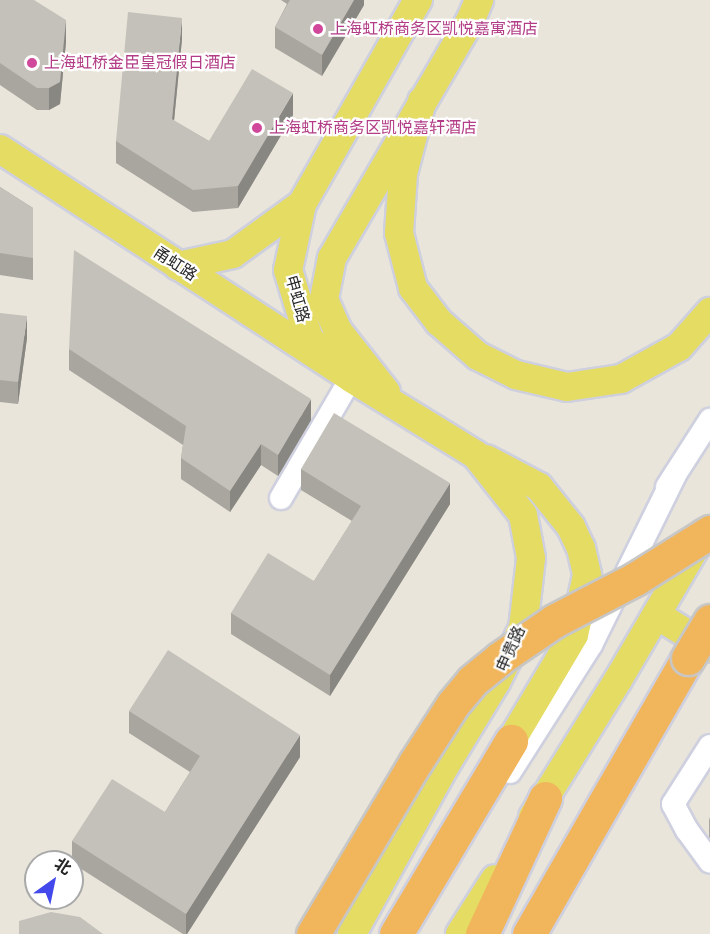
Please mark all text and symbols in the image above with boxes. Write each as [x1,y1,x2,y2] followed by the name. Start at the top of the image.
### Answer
[330,19,538,39] place label: 上海虹桥商务区凯悦嘉寓酒店
[311,22,325,36] marker: 上海虹桥商务区凯悦嘉寓酒店
[44,53,236,73] place label: 上海虹桥金臣皇冠假日酒店
[25,56,39,70] marker: 上海虹桥金臣皇冠假日酒店
[269,118,477,138] place label: 上海虹桥商务区凯悦嘉轩酒店
[250,121,264,135] marker: 上海虹桥商务区凯悦嘉轩酒店
[150,243,200,285] street label: 甬虹路
[281,273,313,325] street label: 申虹路
[492,623,530,675] street label: 申贵路
[24,850,84,910] north arrow
[51,854,75,879] text: 北

